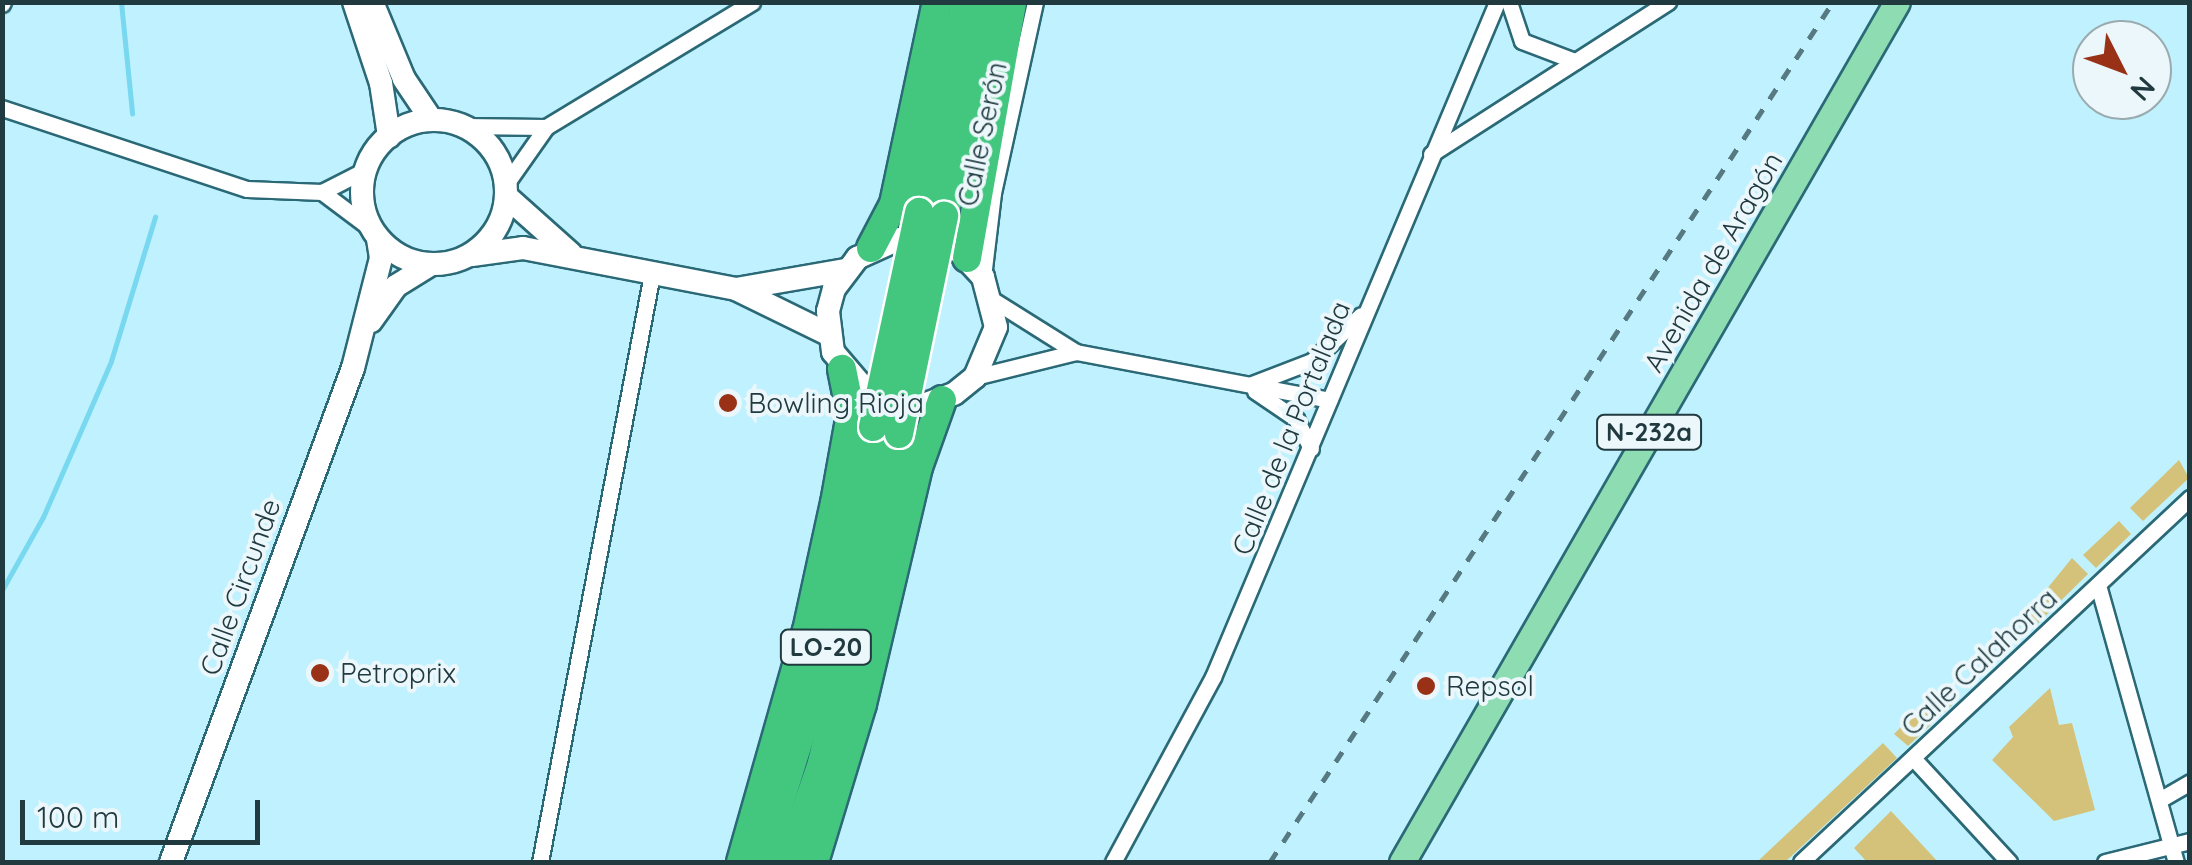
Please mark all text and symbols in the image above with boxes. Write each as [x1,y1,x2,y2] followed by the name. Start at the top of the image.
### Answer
[2072,20,2172,120] north arrow
[950,59,1014,209] street label: Calle Serón
[2123,70,2163,108] text: N
[1636,146,1790,378] street label: Avenida de Aragón
[1225,296,1357,560] street label: Calle de la Portalada
[748,386,924,420] place label: Bowling Rioja
[717,392,739,414] marker: Bowling Rioja
[1594,412,1704,452] road number: N-232a
[193,494,287,680] street label: Calle Circunde
[1894,581,2064,743] street label: Calle Calahorra
[778,627,874,667] road number: LO-20
[340,656,456,690] place label: Petroprix
[309,662,331,684] marker: Petroprix
[1446,669,1534,703] place label: Repsol
[1415,675,1437,697] marker: Repsol
[25,780,265,842] scale bar
[37,798,119,836] text: 100 m

